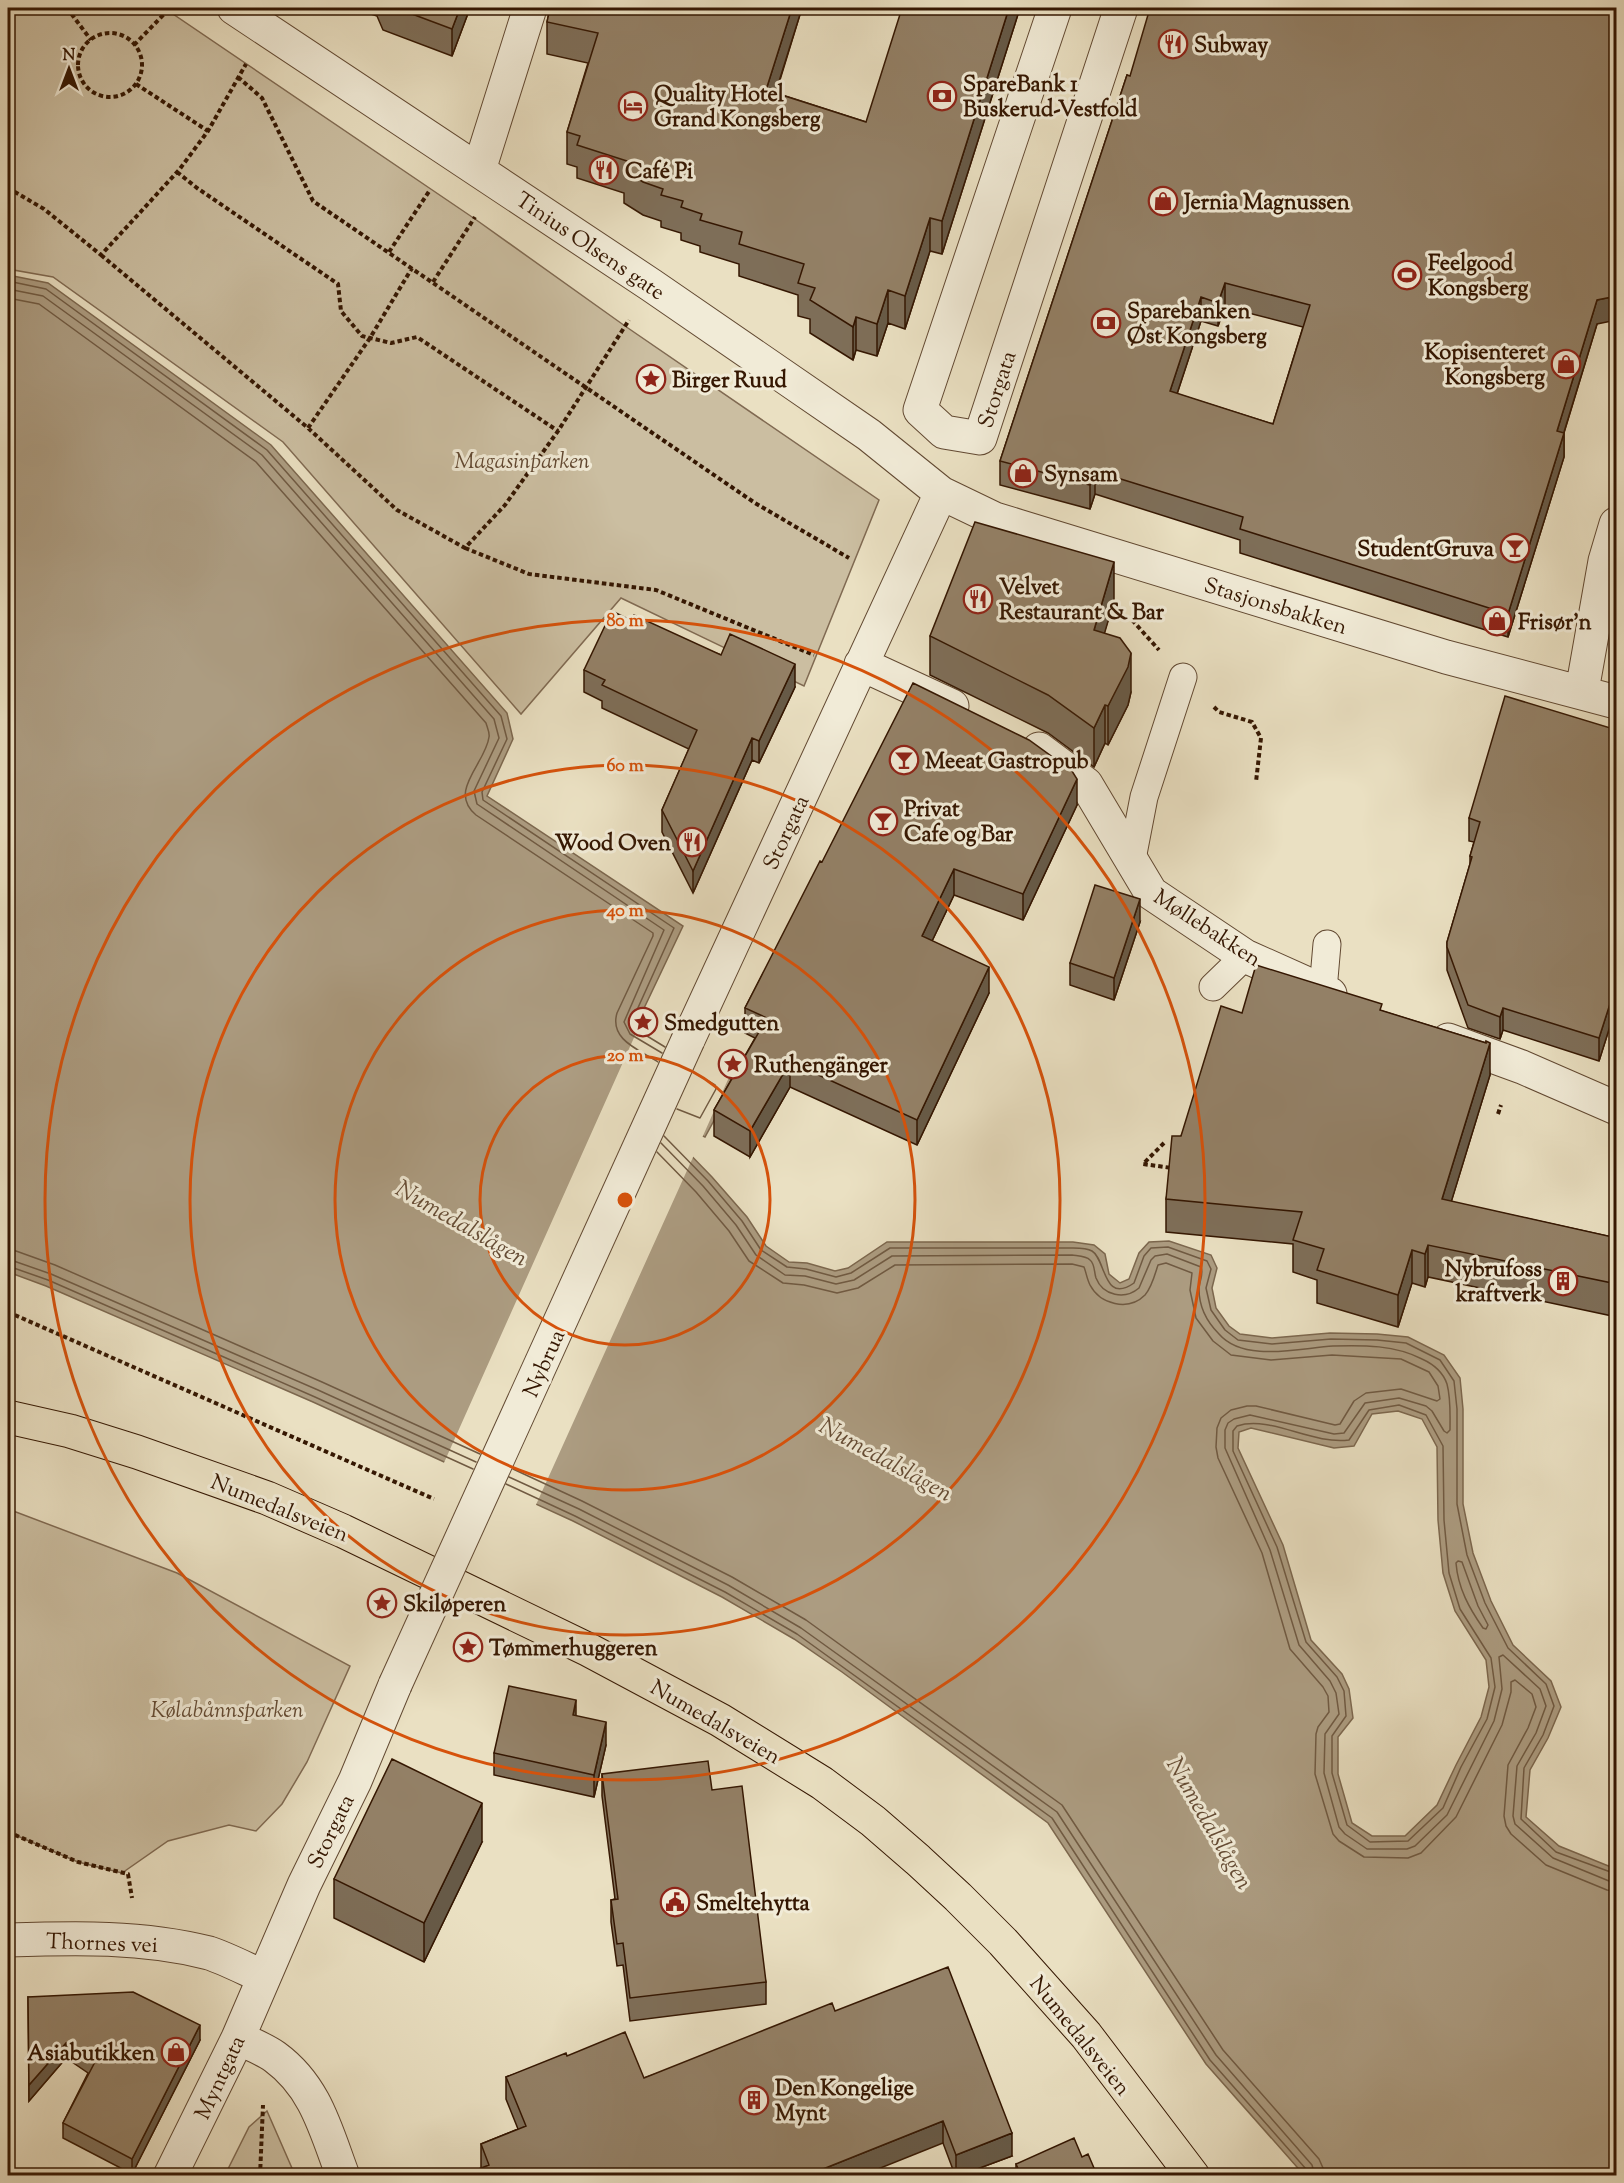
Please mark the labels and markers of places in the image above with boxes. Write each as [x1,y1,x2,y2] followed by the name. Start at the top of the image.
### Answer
[1157,28,1189,60] restaurant icon: Subway
[1194,31,1268,63] place label: Subway
[963,70,1138,127] place label: SpareBank 1 Buskerud-Vestfold
[654,80,821,137] place label: Quality Hotel Grand Kongsberg
[926,80,958,112] bank icon: SpareBank 1 Buskerud-Vestfold
[617,90,649,122] hotel icon: Quality Hotel Grand Kongsberg
[588,154,620,186] restaurant icon: Café Pi
[625,157,694,189] place label: Café Pi
[1147,185,1179,217] shop icon: Jernia Magnussen
[1182,188,1350,220] place label: Jernia Magnussen
[1428,249,1528,306] place label: Feelgood Kongsberg
[1391,259,1423,291] sports icon: Feelgood Kongsberg
[1127,297,1267,354] place label: Sparebanken Øst Kongsberg
[1090,307,1122,339] bank icon: Sparebanken Øst Kongsberg
[1424,338,1545,395] place label: Kopisenteret Kongsberg
[1550,348,1582,380] shop icon: Kopisenteret Kongsberg
[635,363,667,395] place icon: Birger Ruud
[672,366,788,398] place label: Birger Ruud
[1007,457,1039,489] shop icon: Synsam
[1044,460,1119,492] place label: Synsam
[1499,532,1531,564] bar icon: StudentGruva
[1357,535,1495,567] place label: StudentGruva
[999,573,1165,630] place label: Velvet Restaurant & Bar
[962,583,994,615] restaurant icon: Velvet Restaurant & Bar
[1481,605,1513,637] shop icon: Frisør'n
[1518,608,1591,640] place label: Frisør'n
[888,744,920,776] bar icon: Meeat Gastropub
[925,747,1089,779] place label: Meeat Gastropub
[904,795,1014,852] place label: Privat Cafe og Bar
[867,805,899,837] bar icon: Privat Cafe og Bar
[676,826,708,858] restaurant icon: Wood Oven
[555,829,671,861] place label: Wood Oven
[627,1006,659,1038] place icon: Smedgutten
[664,1009,779,1041] place label: Smedgutten
[717,1048,749,1080] place icon: Ruthengänger
[754,1051,889,1083] place label: Ruthengänger
[615,1190,635,1210] centre of rings
[1444,1255,1542,1312] place label: Nybrufoss kraftverk
[1547,1265,1579,1297] building icon: Nybrufoss kraftverk
[366,1587,398,1619] place icon: Skiløperen
[403,1590,506,1622] place label: Skiløperen
[452,1631,484,1663] place icon: Tømmerhuggeren
[489,1634,658,1666] place label: Tømmerhuggeren
[659,1886,691,1918] public building icon: Smeltehytta
[696,1889,811,1921] place label: Smeltehytta
[160,2036,192,2068] shop icon: Asiabutikken
[27,2039,155,2071] place label: Asiabutikken
[775,2074,914,2131] place label: Den Kongelige Mynt
[738,2084,770,2116] building icon: Den Kongelige Mynt

